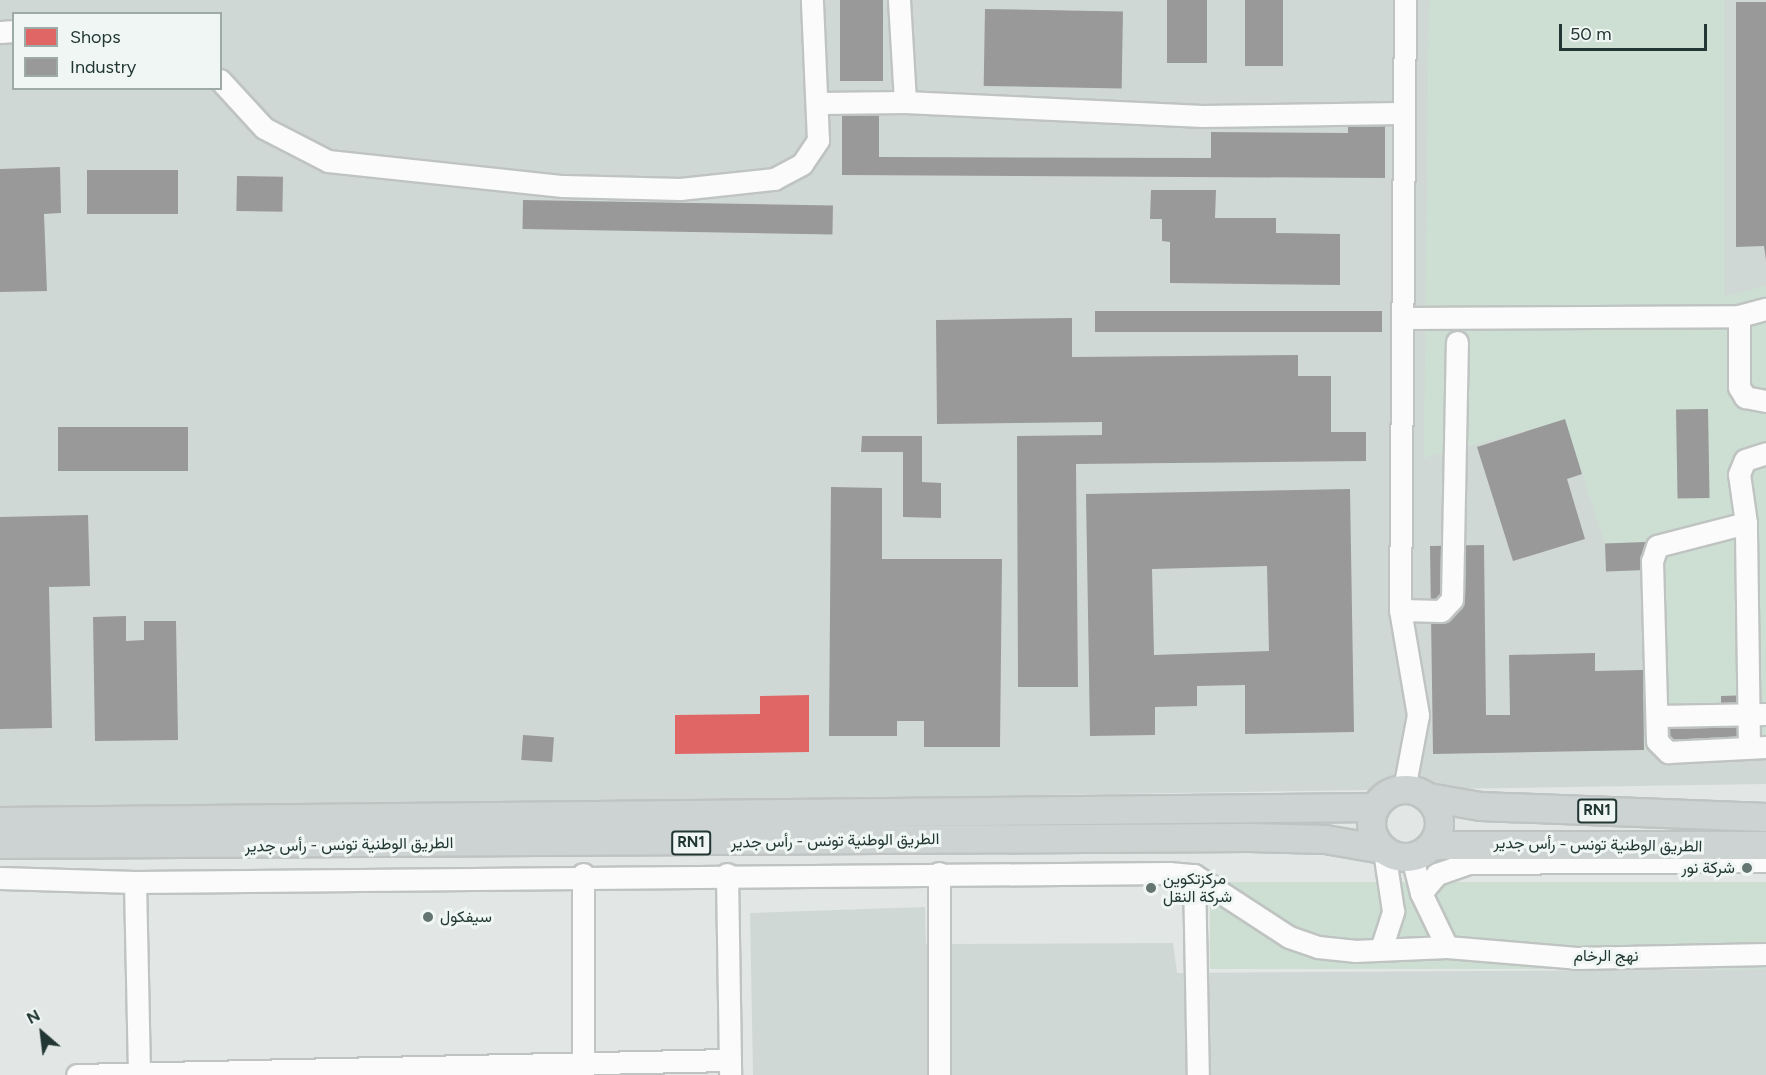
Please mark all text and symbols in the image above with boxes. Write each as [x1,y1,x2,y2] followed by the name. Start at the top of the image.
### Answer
[12,12,222,90] legend
[1562,12,1710,50] scale bar
[1570,23,1612,45] text: 50 m
[70,26,121,48] text: Shops
[70,56,136,78] text: Industry
[1576,799,1618,823] road number: RN1
[730,830,940,852] street label: الطريق الوطنية تونس - رأس جدير
[670,831,712,855] road number: RN1
[244,834,454,856] street label: الطريق الوطنية تونس - رأس جدير
[1493,834,1703,856] street label: الطريق الوطنية تونس - رأس جدير
[1681,858,1735,878] place label: شركة نور
[1740,861,1754,875] marker: شركة نور
[1163,869,1232,907] place label: مركزتكوين شركة النقل
[1144,881,1158,895] marker: مركزتكوين شركة النقل
[440,907,492,927] place label: سيفكول
[421,910,435,924] marker: سيفكول
[1573,946,1639,966] street label: نهج الرخام
[12,1003,72,1063] north arrow
[23,1005,43,1028] text: N

